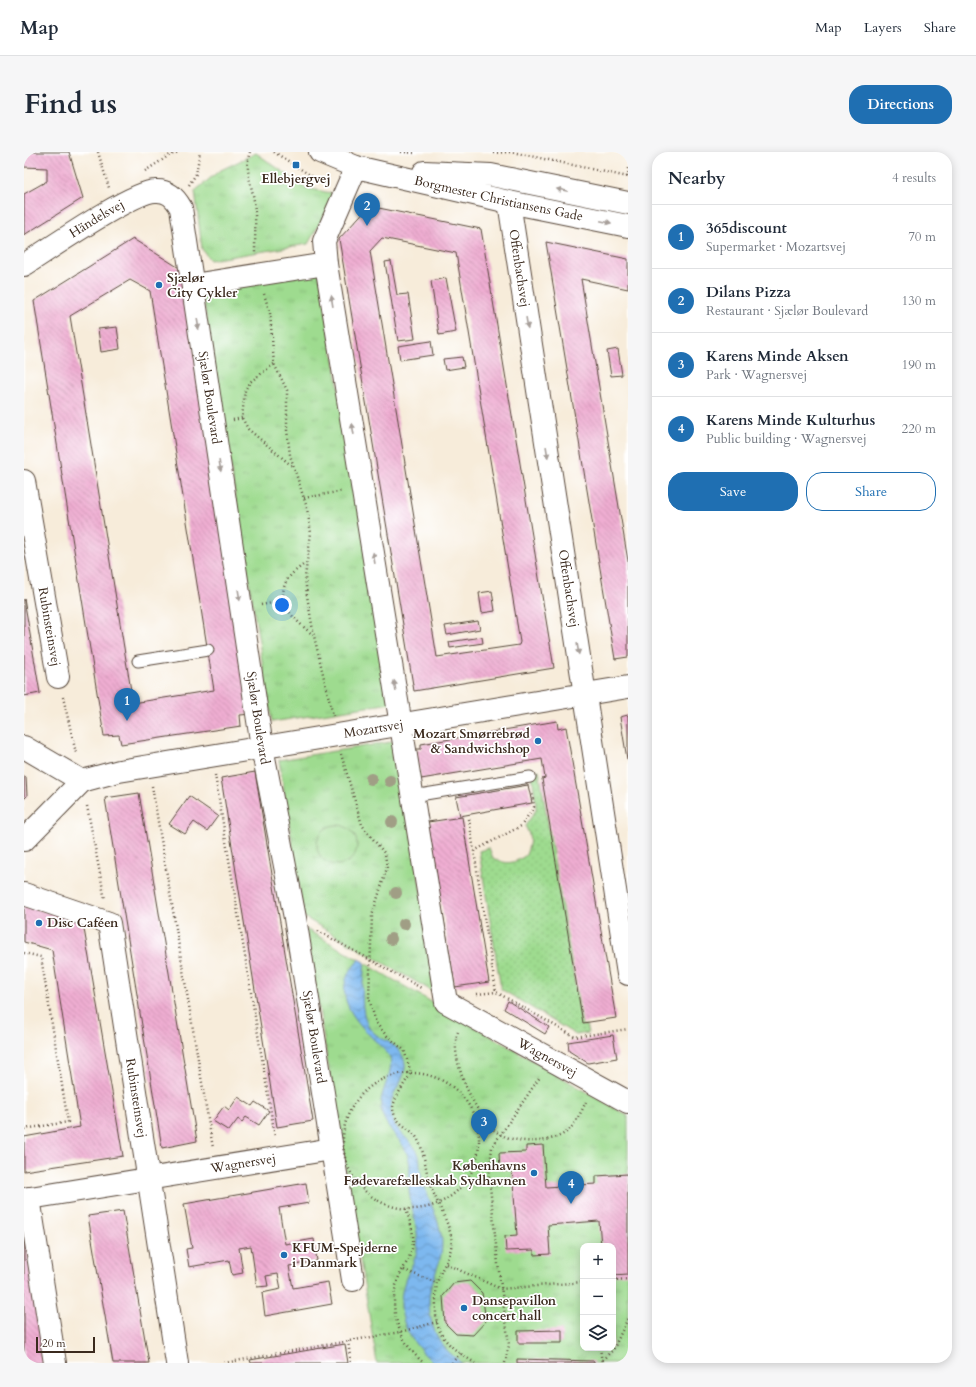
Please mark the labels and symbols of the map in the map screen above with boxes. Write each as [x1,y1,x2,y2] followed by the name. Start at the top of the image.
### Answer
[291,160,301,170] marker: Ellebjergvej
[261,170,331,188] place label: Ellebjergvej
[412,172,585,226] street label: Borgmester Christiansens Gade
[556,186,569,192] one-way arrow
[354,193,380,226] pin: 2
[66,195,127,242] street label: Händelsvej
[600,219,612,225] one-way arrow
[504,228,534,308] street label: Offenbachsvej
[167,269,238,302] place label: Sjælør City Cykler
[154,280,164,290] marker: Sjælør City Cykler
[329,295,335,307] one-way arrow
[525,317,531,329] one-way arrow
[195,318,201,330] one-way arrow
[194,350,225,445] street label: Sjælør Boulevard
[350,423,356,435] one-way arrow
[544,446,550,458] one-way arrow
[217,460,223,472] one-way arrow
[554,548,583,629] street label: Offenbachsvej
[371,551,377,564] one-way arrow
[34,586,65,668] street label: Rubinsteinsvej
[236,589,242,601] one-way arrow
[272,595,292,615] your location
[575,643,581,655] one-way arrow
[242,670,274,766] street label: Sjælør Boulevard
[392,680,398,692] one-way arrow
[114,688,140,721] pin: 1
[342,715,405,743] street label: Mozartsvej
[413,725,531,758] place label: Mozart Smørrebrød & Sandwichshop
[533,736,543,746] marker: Mozart Smørrebrød & Sandwichshop
[47,914,119,932] place label: Disc Caféen
[34,918,44,928] marker: Disc Caféen
[298,989,330,1085] street label: Sjælør Boulevard
[513,1033,580,1081] street label: Wagnersvej
[121,1057,151,1139] street label: Rubinsteinsvej
[471,1109,497,1142] pin: 3
[208,1149,277,1178] street label: Wagnersvej
[344,1157,527,1190] place label: Københavns Fødevarefællesskab Sydhavnen
[529,1168,539,1178] marker: Københavns Fødevarefællesskab Sydhavnen
[558,1171,584,1204] pin: 4
[292,1239,397,1272] place label: KFUM-Spejderne i Danmark
[279,1250,289,1260] marker: KFUM-Spejderne i Danmark
[472,1292,557,1325] place label: Dansepavillon concert hall
[459,1303,469,1313] marker: Dansepavillon concert hall
[36,1335,95,1354] scale bar

